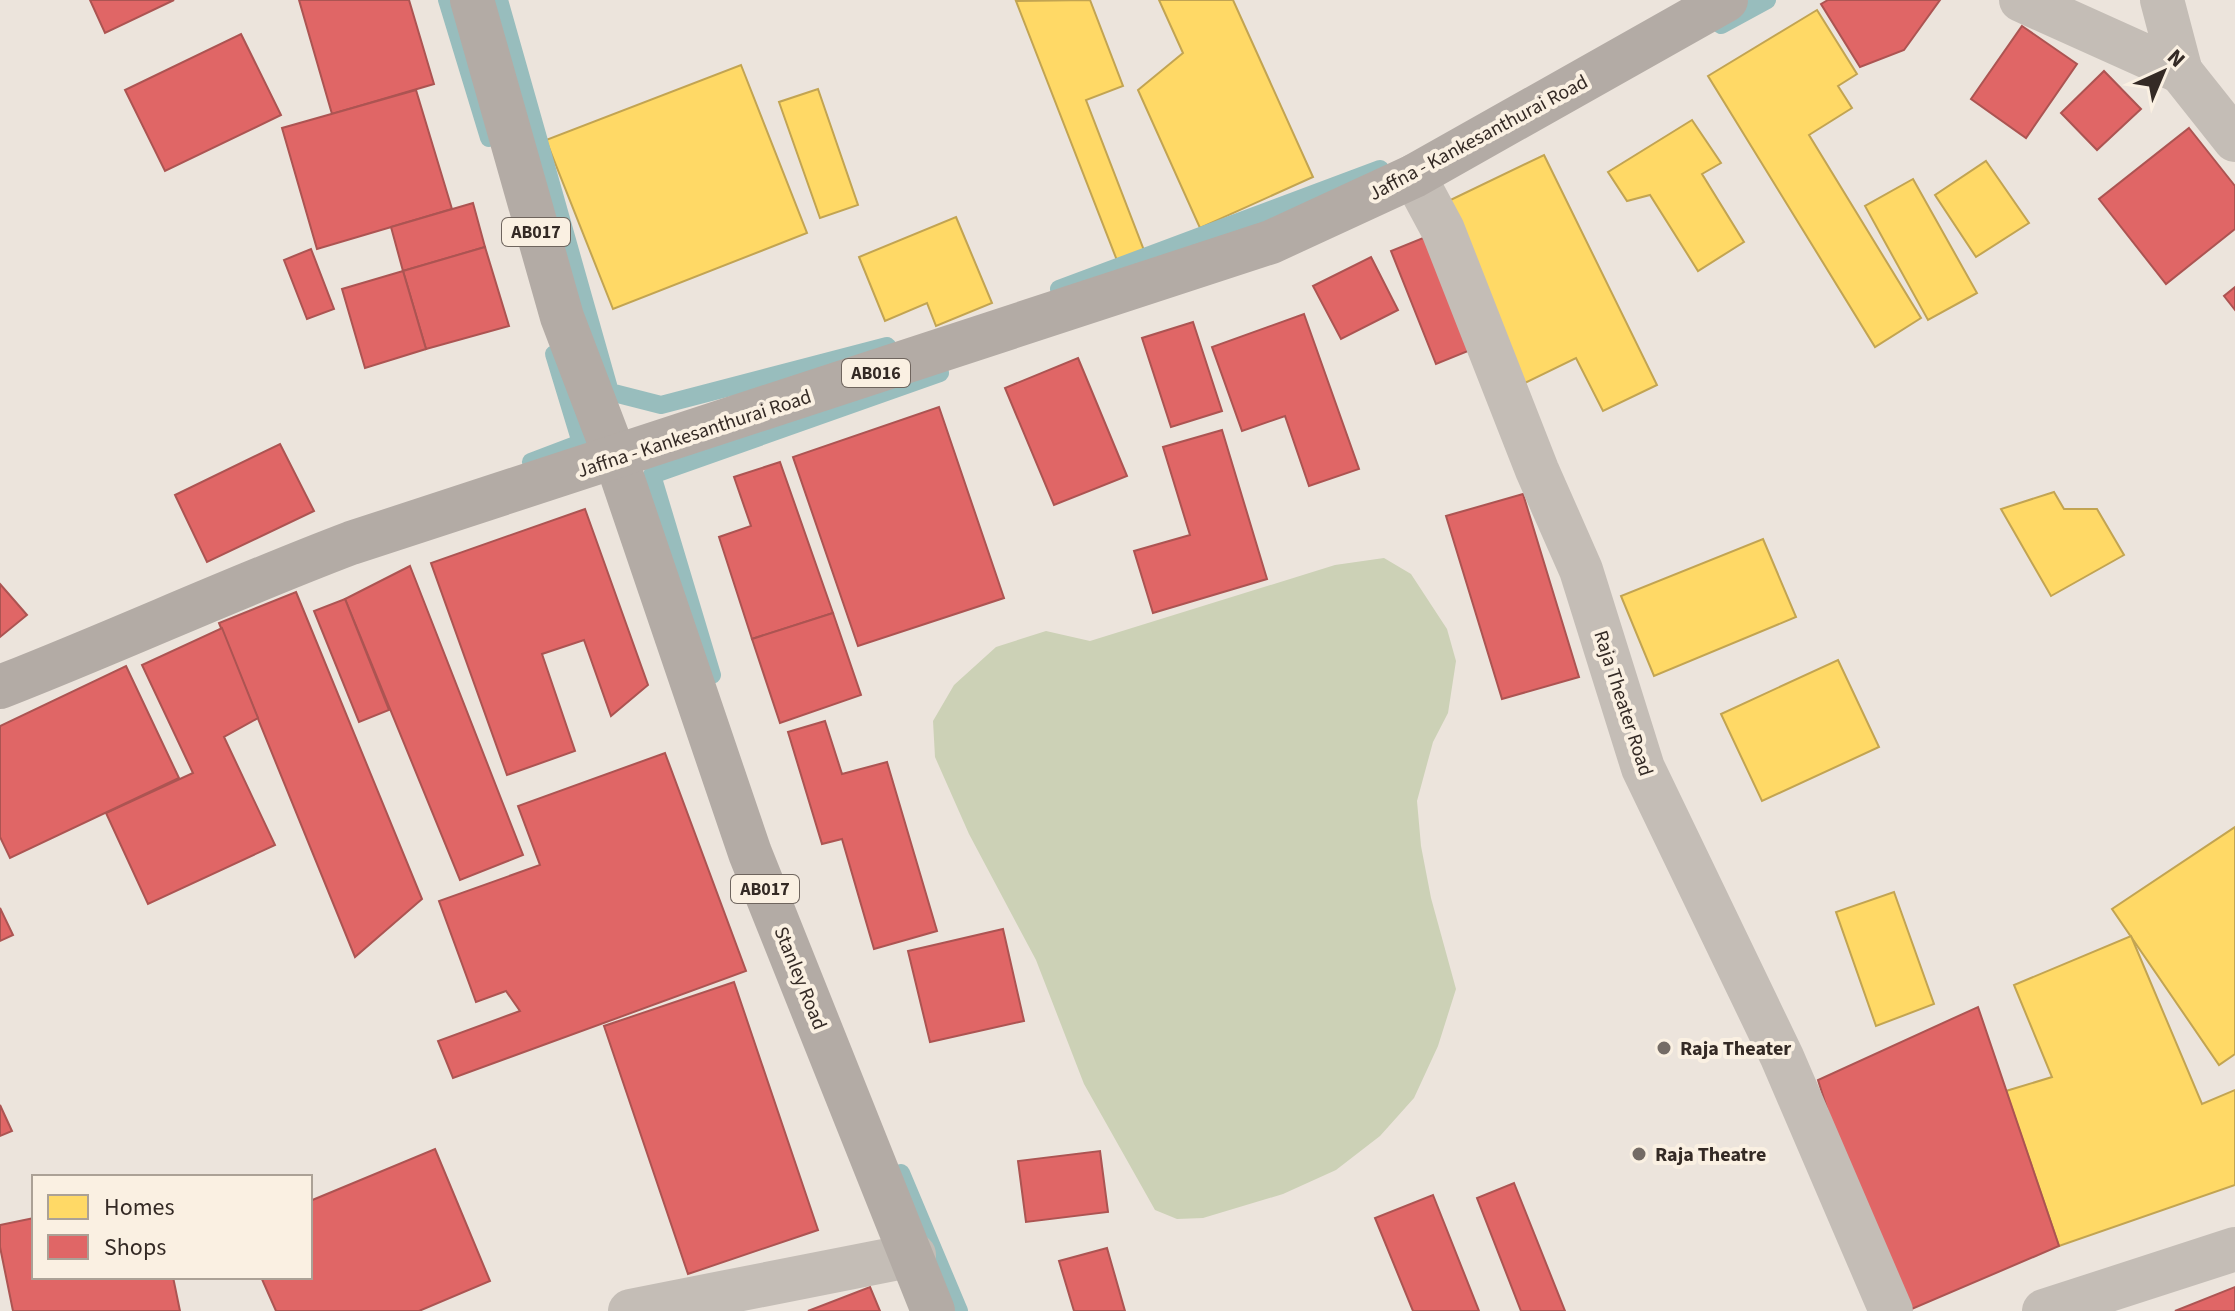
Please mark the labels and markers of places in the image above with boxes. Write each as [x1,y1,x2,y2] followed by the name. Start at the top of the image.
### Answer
[1680,1035,1791,1063] place label: Raja Theater
[1655,1039,1673,1057] marker: Raja Theater
[1655,1141,1766,1169] place label: Raja Theatre
[1630,1145,1648,1163] marker: Raja Theatre

